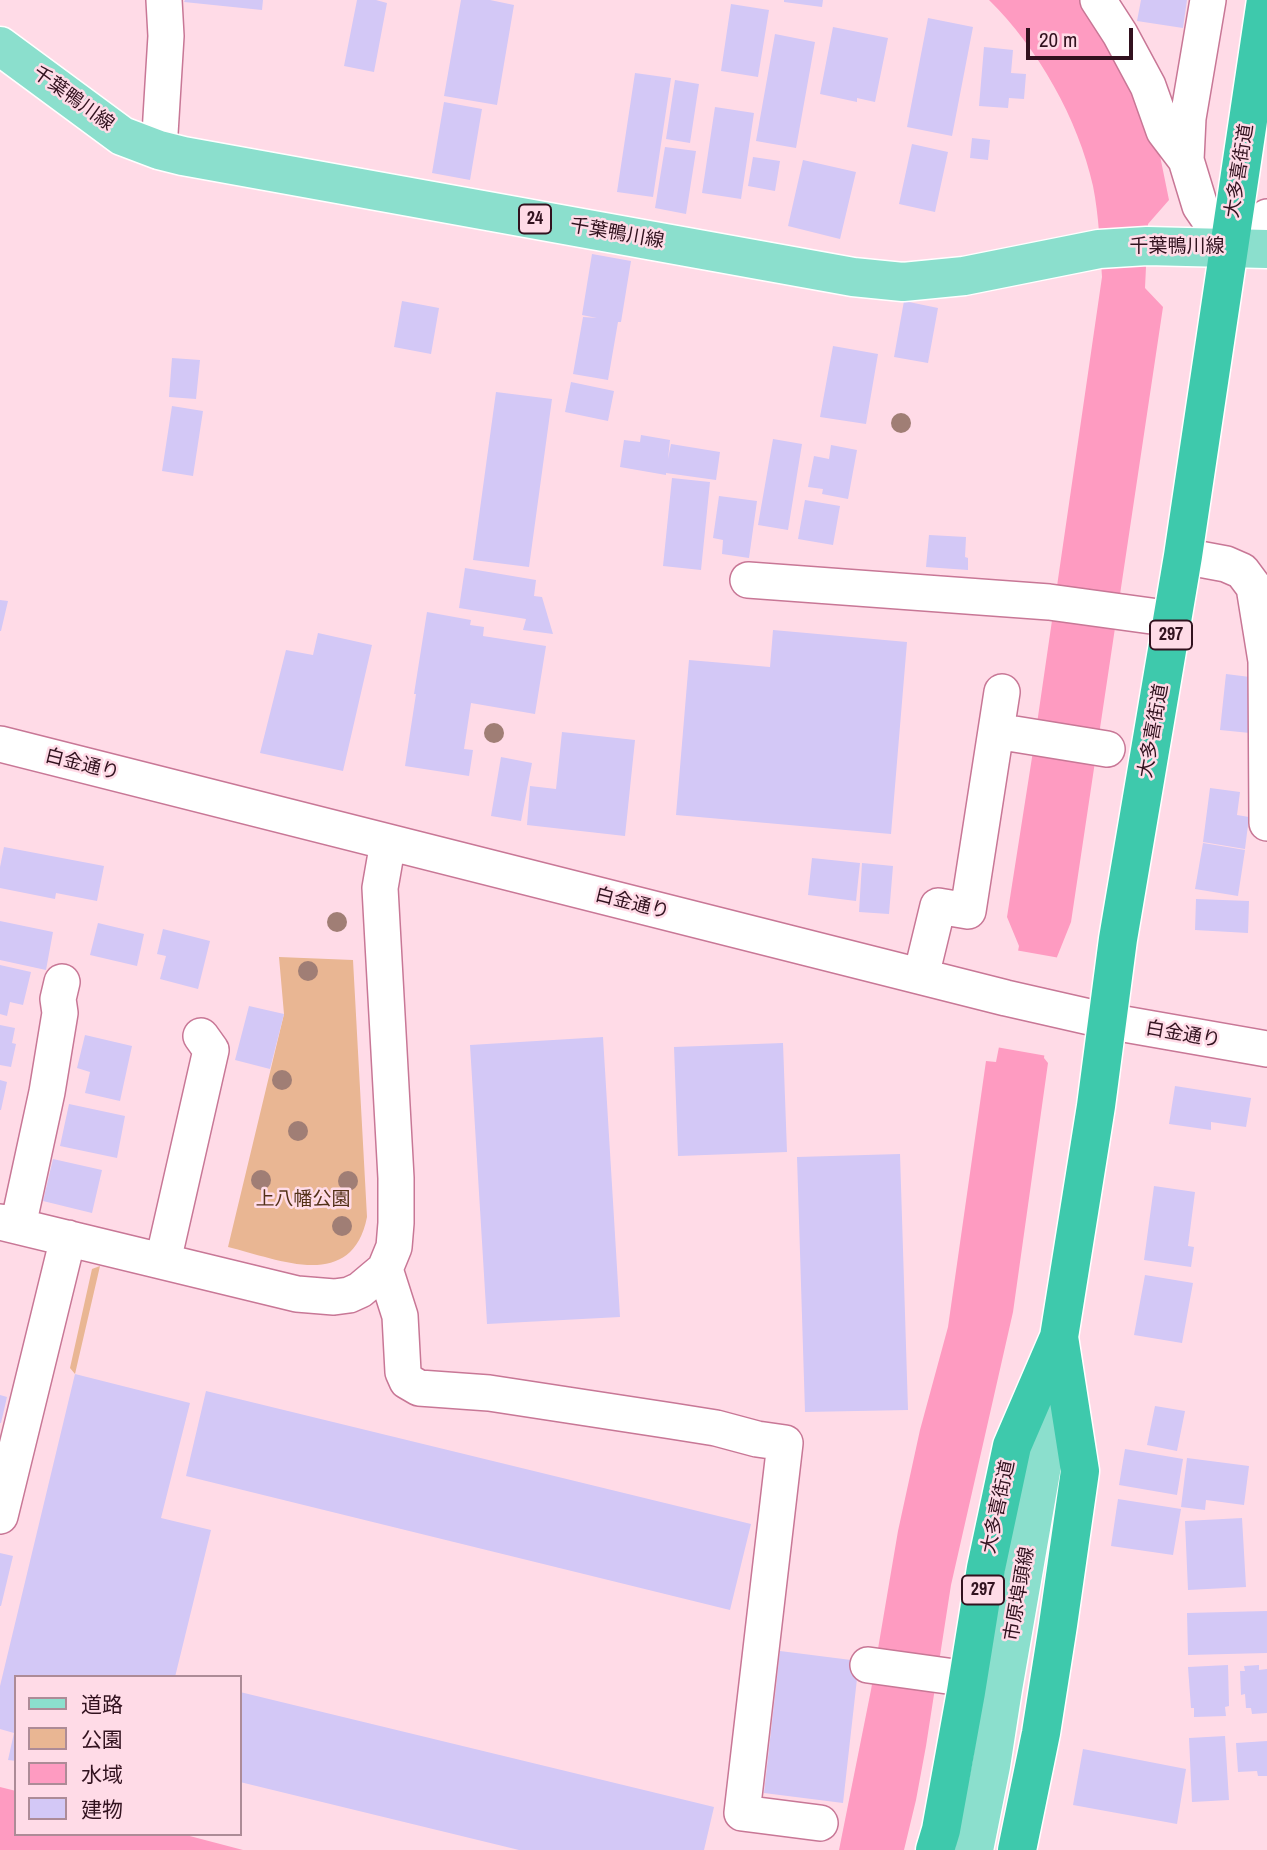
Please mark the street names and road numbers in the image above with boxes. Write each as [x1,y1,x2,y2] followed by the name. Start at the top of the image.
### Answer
[28,62,118,136] street label: 千葉鴨川線
[1221,122,1259,220] street label: 大多喜街道
[519,204,551,233] road number: 24
[568,215,666,253] street label: 千葉鴨川線
[1130,236,1224,258] street label: 千葉鴨川線
[1150,620,1192,650] road number: 297
[1135,682,1173,780] street label: 大多喜街道
[42,745,122,785] street label: 白金通り
[592,884,672,924] street label: 白金通り
[1144,1017,1222,1053] street label: 白金通り
[978,1458,1020,1556] street label: 大多喜街道
[1001,1545,1039,1643] street label: 市原埠頭線
[962,1576,1004,1604] road number: 297

